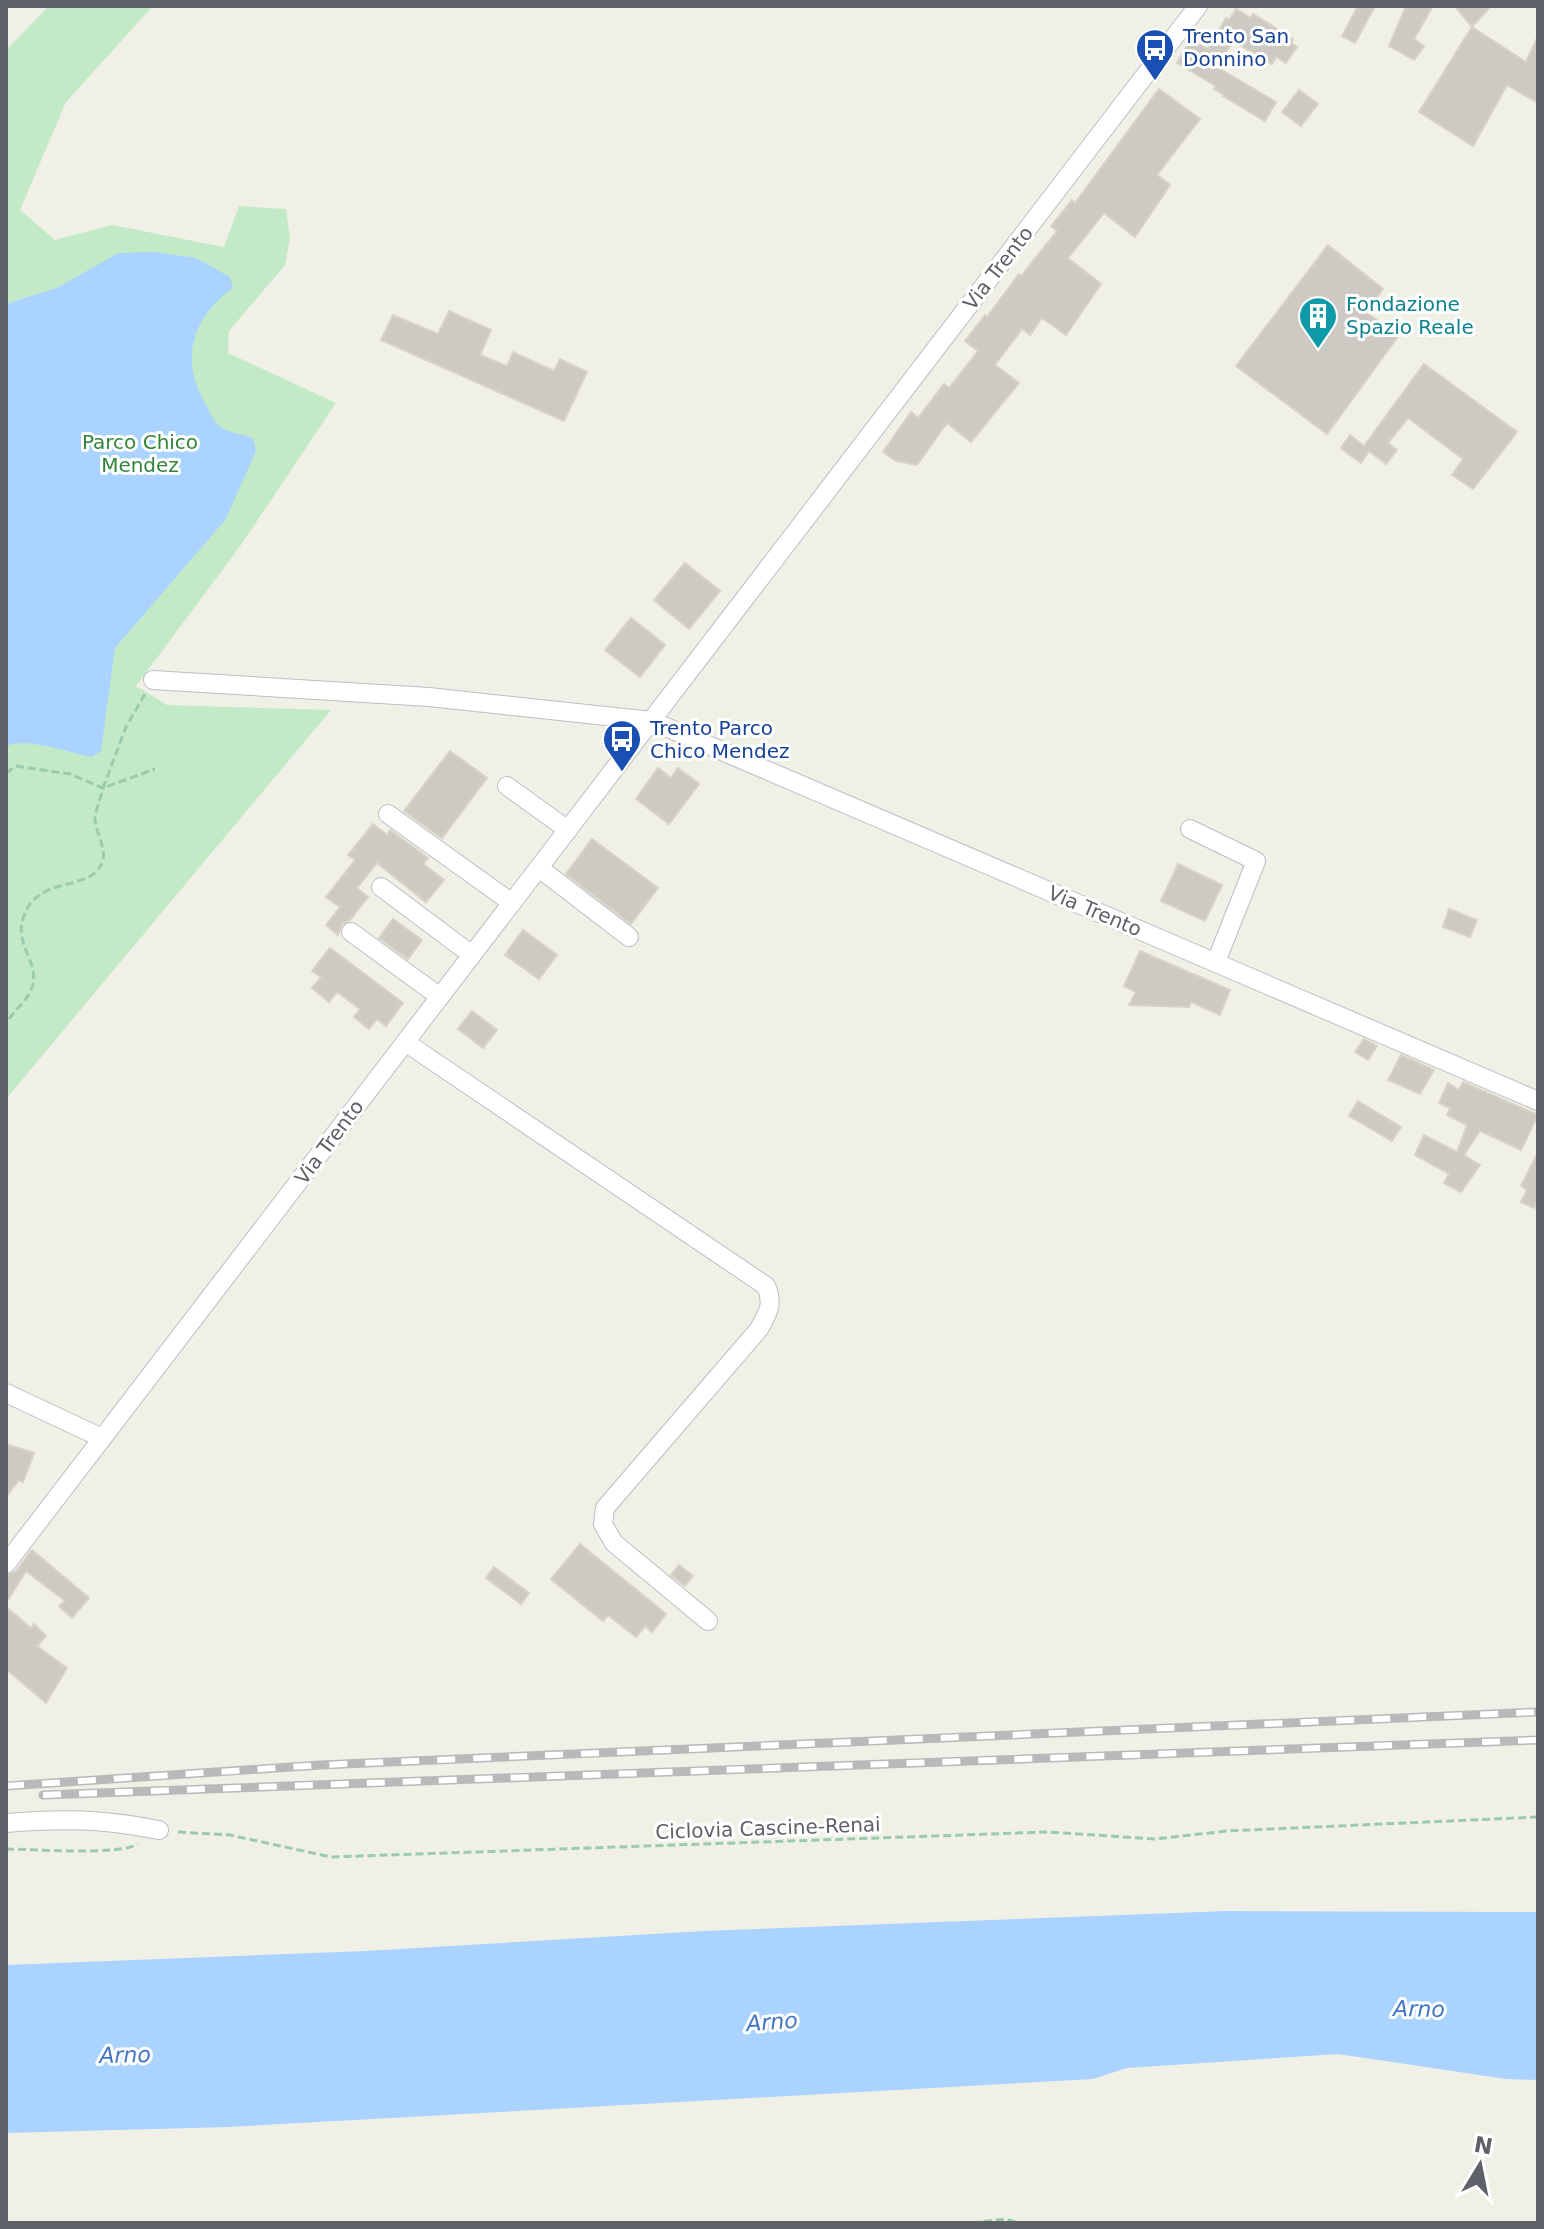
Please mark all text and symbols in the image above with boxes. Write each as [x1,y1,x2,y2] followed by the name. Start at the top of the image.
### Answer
[1182,24,1289,71] place label: Trento San Donnino
[1134,27,1176,82] bus stop icon: Trento San Donnino
[958,221,1038,315] street label: Via Trento
[1346,292,1474,339] place label: Fondazione Spazio Reale
[1297,295,1339,350] building icon: Fondazione Spazio Reale
[82,430,198,477] park label: Parco Chico Mendez
[649,716,790,763] place label: Trento Parco Chico Mendez
[601,718,643,773] bus stop icon: Trento Parco Chico Mendez
[1045,881,1145,941] street label: Via Trento
[289,1095,369,1189] street label: Via Trento
[655,1812,881,1844] street label: Ciclovia Cascine-Renai
[1391,1996,1445,2022] water label: Arno
[743,2008,799,2036] water label: Arno
[97,2042,151,2068] water label: Arno
[1440,2125,1520,2205] north arrow
[1472,2132,1495,2160] text: N

